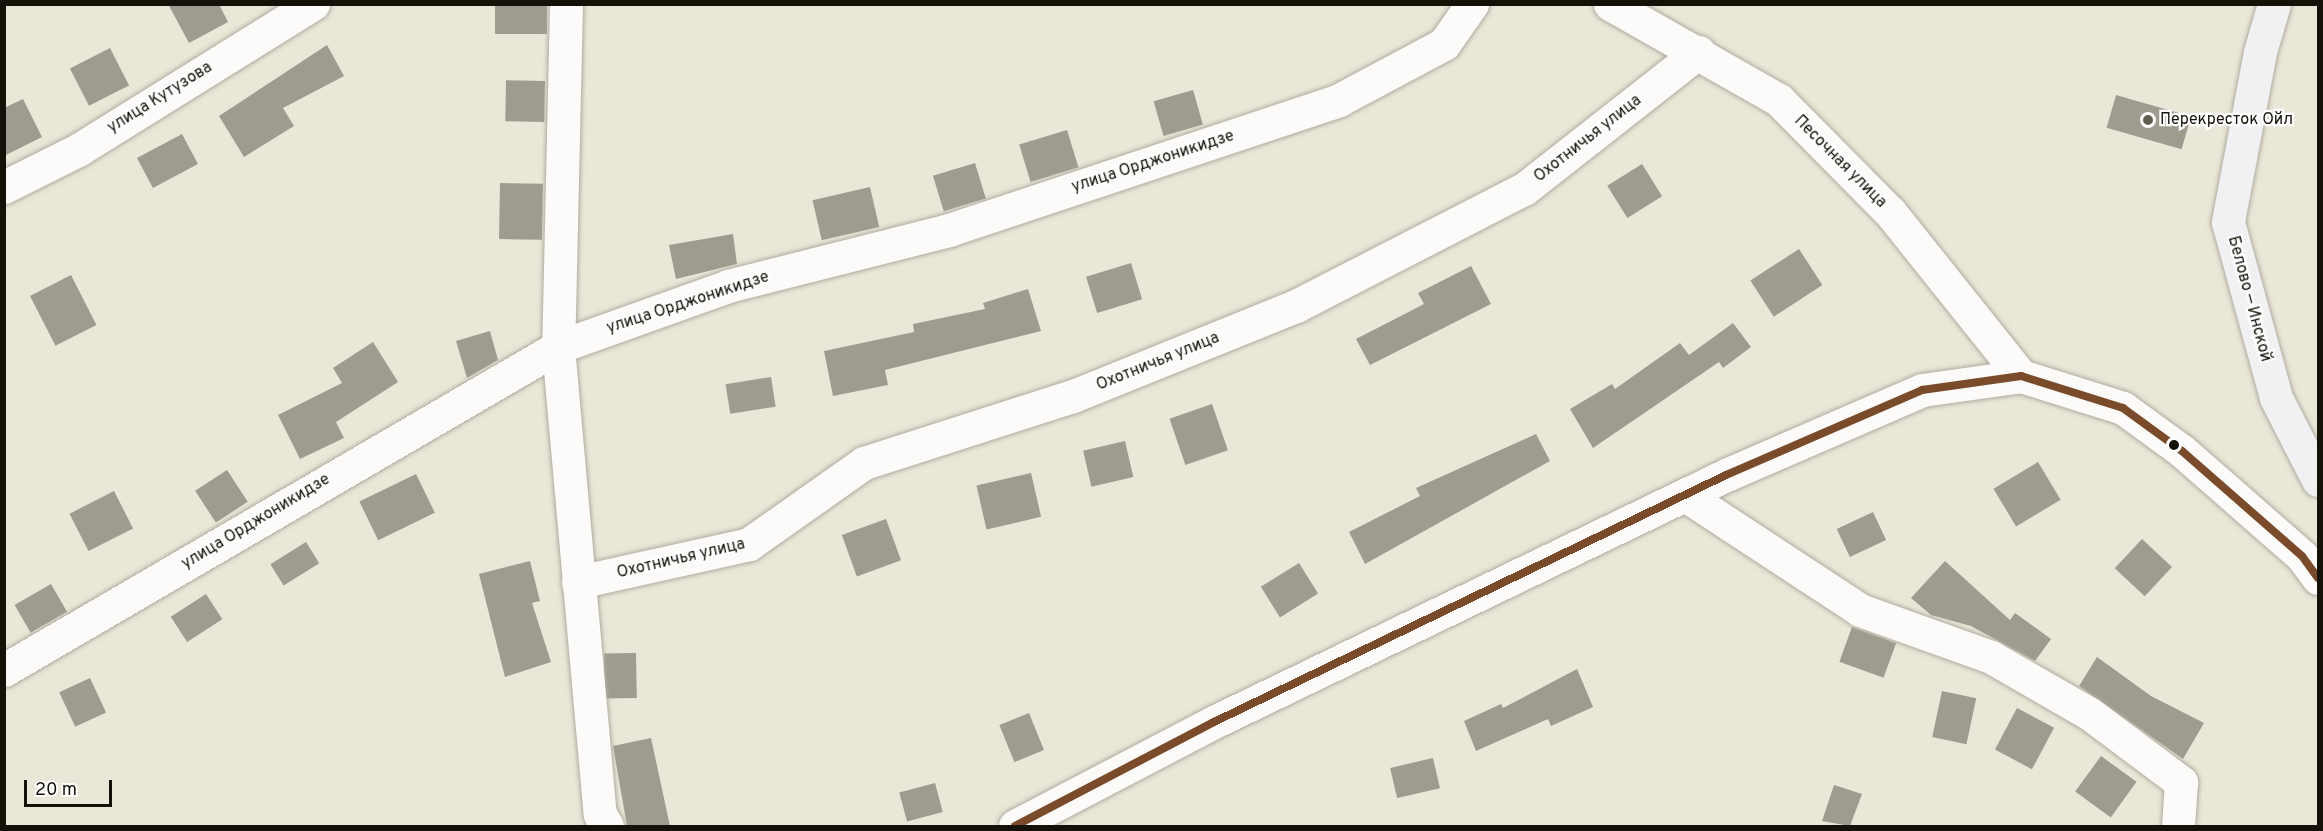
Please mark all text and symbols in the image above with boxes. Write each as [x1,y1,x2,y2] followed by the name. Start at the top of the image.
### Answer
[104,58,216,138] street label: улица Кутузова
[1530,91,1646,187] street label: Охотничья улица
[2160,110,2293,130] place label: Перекресток Ойл
[1790,112,1890,212] street label: Песочная улица
[2141,113,2155,127] marker: Перекресток Ойл
[1069,127,1237,197] street label: улица Орджоникидзе
[2223,234,2275,364] street label: Белово — Инской
[604,268,772,338] street label: улица Орджоникидзе
[1094,329,1222,395] street label: Охотничья улица
[2168,439,2180,451] unlabelled marker
[178,470,334,574] street label: улица Орджоникидзе
[615,535,747,583] street label: Охотничья улица
[27,768,116,806] scale bar
[35,779,77,802] text: 20 m

